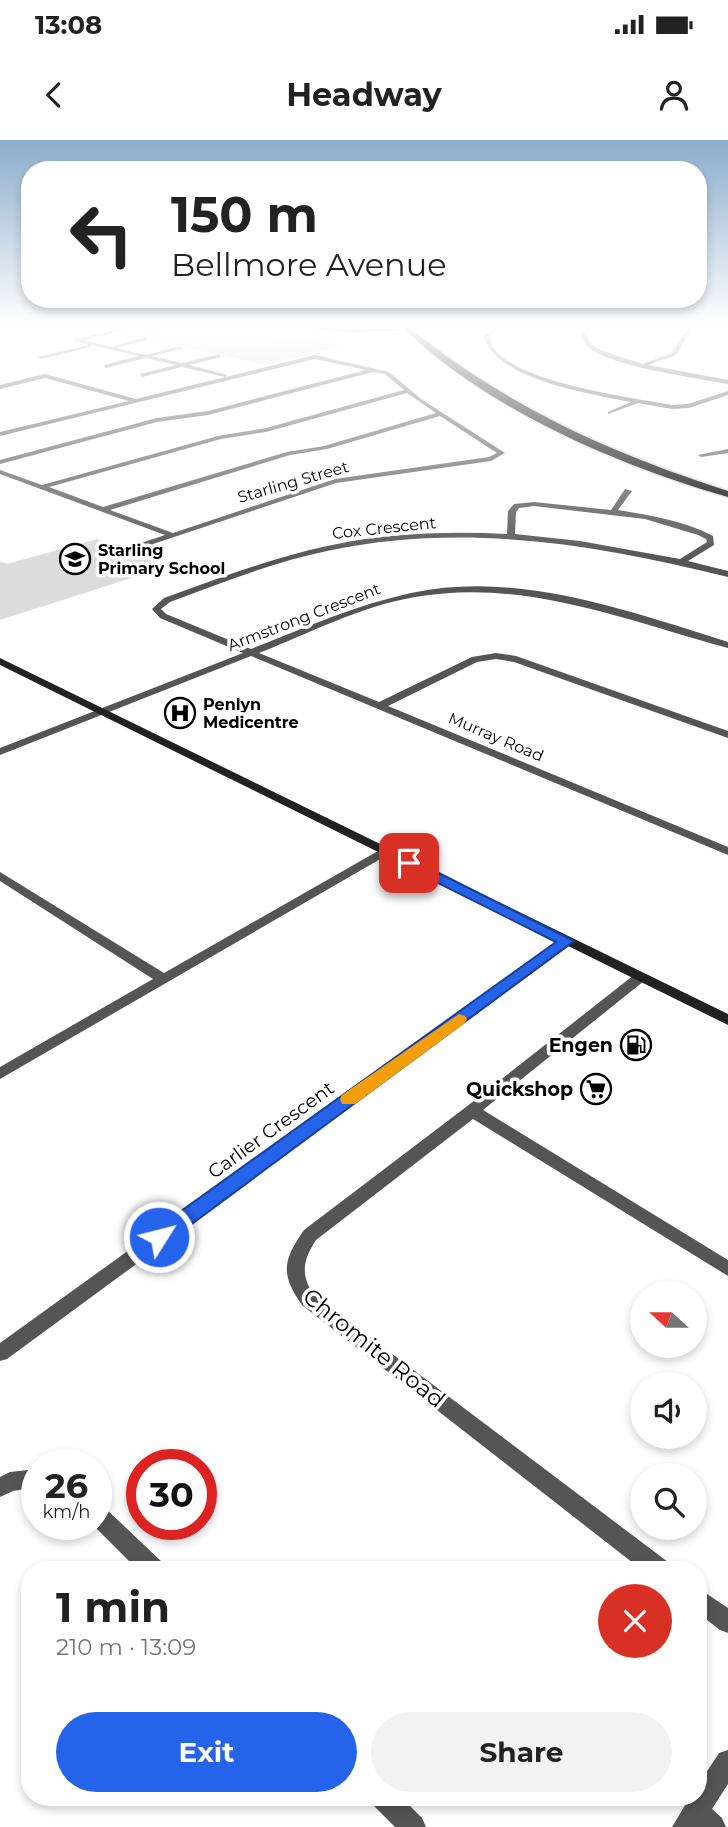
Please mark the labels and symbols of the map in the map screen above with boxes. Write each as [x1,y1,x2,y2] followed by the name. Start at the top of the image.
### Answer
[235,457,351,507] street label: Starling Street
[331,513,437,543] street label: Cox Crescent
[98,541,225,578] place label: Starling Primary School
[58,542,92,576] school or university icon: Starling Primary School
[225,579,384,655] street label: Armstrong Crescent
[203,695,299,732] place label: Penlyn Medicentre
[163,696,197,730] hospital icon: Penlyn Medicentre
[445,708,547,766] street label: Murray Road
[379,833,439,893] pin
[619,1028,653,1062] fuel station icon: Engen
[549,1034,613,1057] place label: Engen
[579,1072,613,1106] supermarket icon: Quickshop
[203,1076,339,1184] street label: Carlier Crescent
[466,1078,573,1101] place label: Quickshop
[122,1200,196,1274] position arrow
[630,1281,707,1358] north arrow
[297,1282,451,1414] street label: Chromite Road
[126,1449,217,1540] speed limit sign: 30

